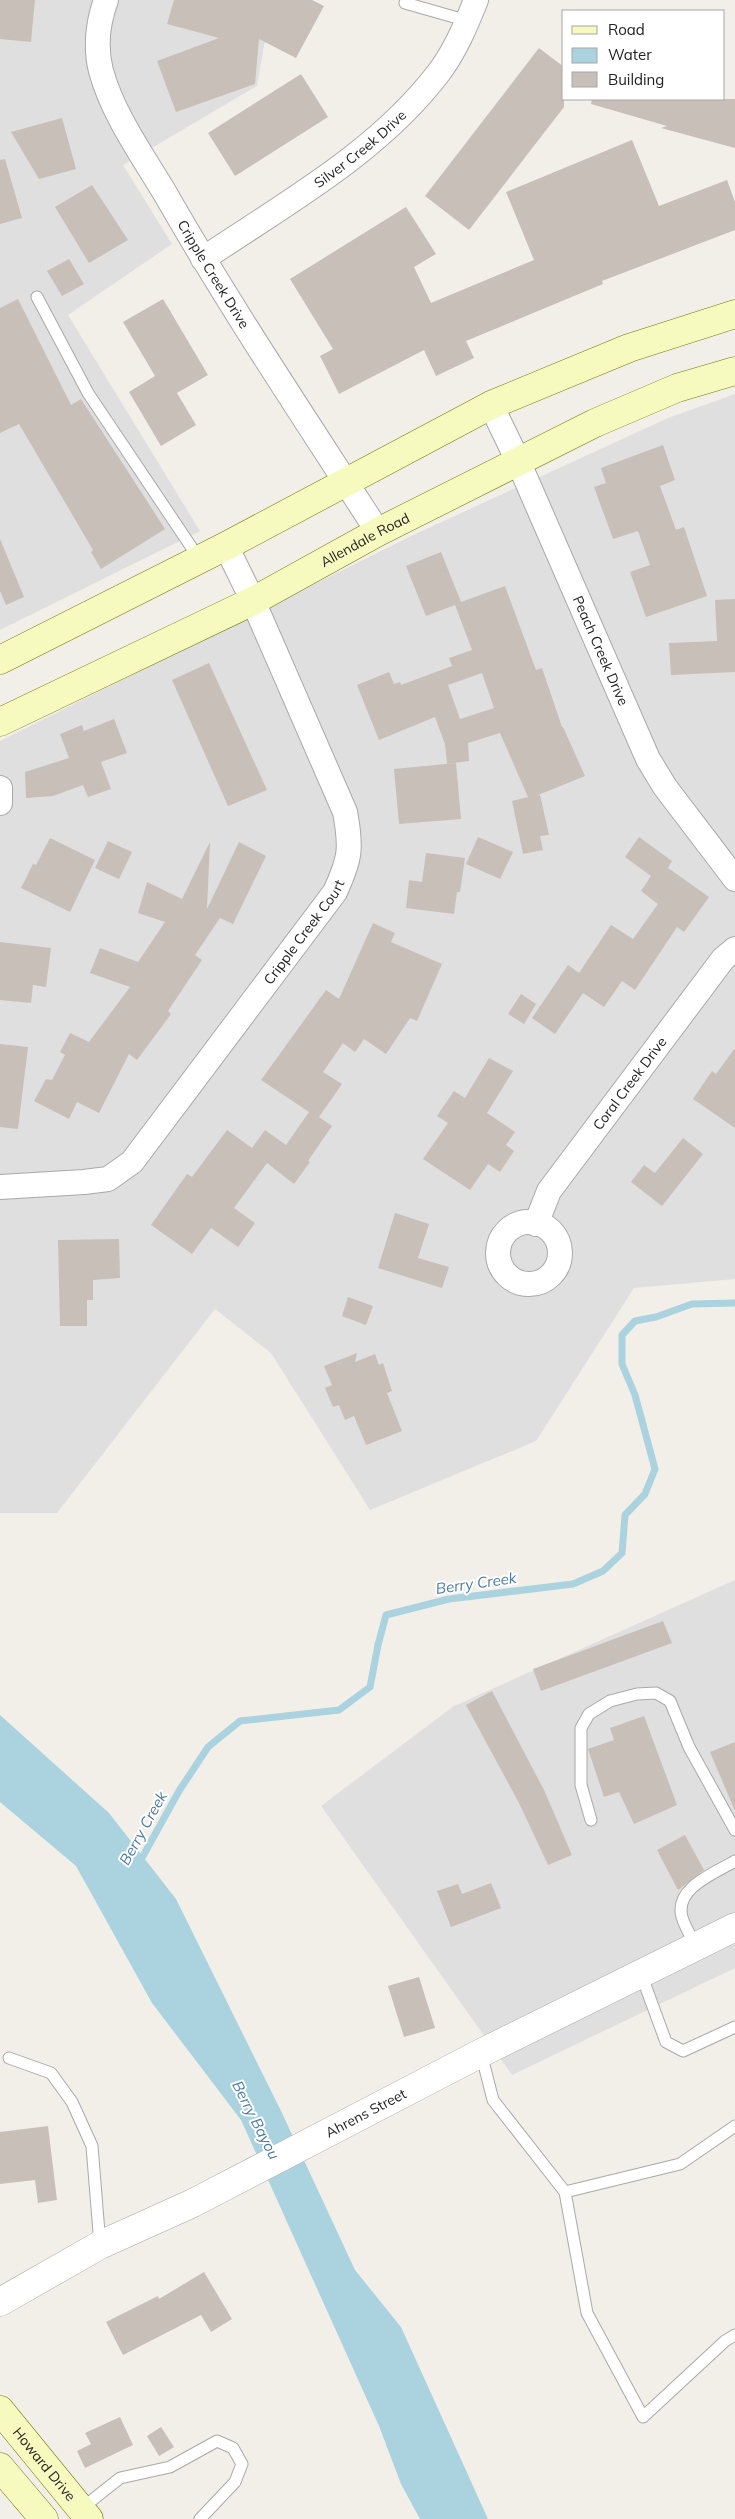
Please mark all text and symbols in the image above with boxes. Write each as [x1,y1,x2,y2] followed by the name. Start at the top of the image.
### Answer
[562,10,725,100] legend
[608,20,645,39] text: Road
[608,45,652,64] text: Water
[608,70,664,89] text: Building
[311,106,410,192] street label: Silver Creek Drive
[173,217,254,332] street label: Cripple Creek Drive
[317,509,412,571] street label: Allendale Road
[569,593,633,708] street label: Peach Creek Drive
[260,877,348,988] street label: Cripple Creek Court
[589,1033,671,1134] street label: Coral Creek Drive
[434,1568,519,1598] water label: Berry Creek
[115,1787,172,1868] water label: Berry Creek
[228,2077,284,2163] water label: Berry Bayou
[322,2084,409,2141] street label: Ahrens Street
[9,2424,80,2505] street label: Howard Drive

